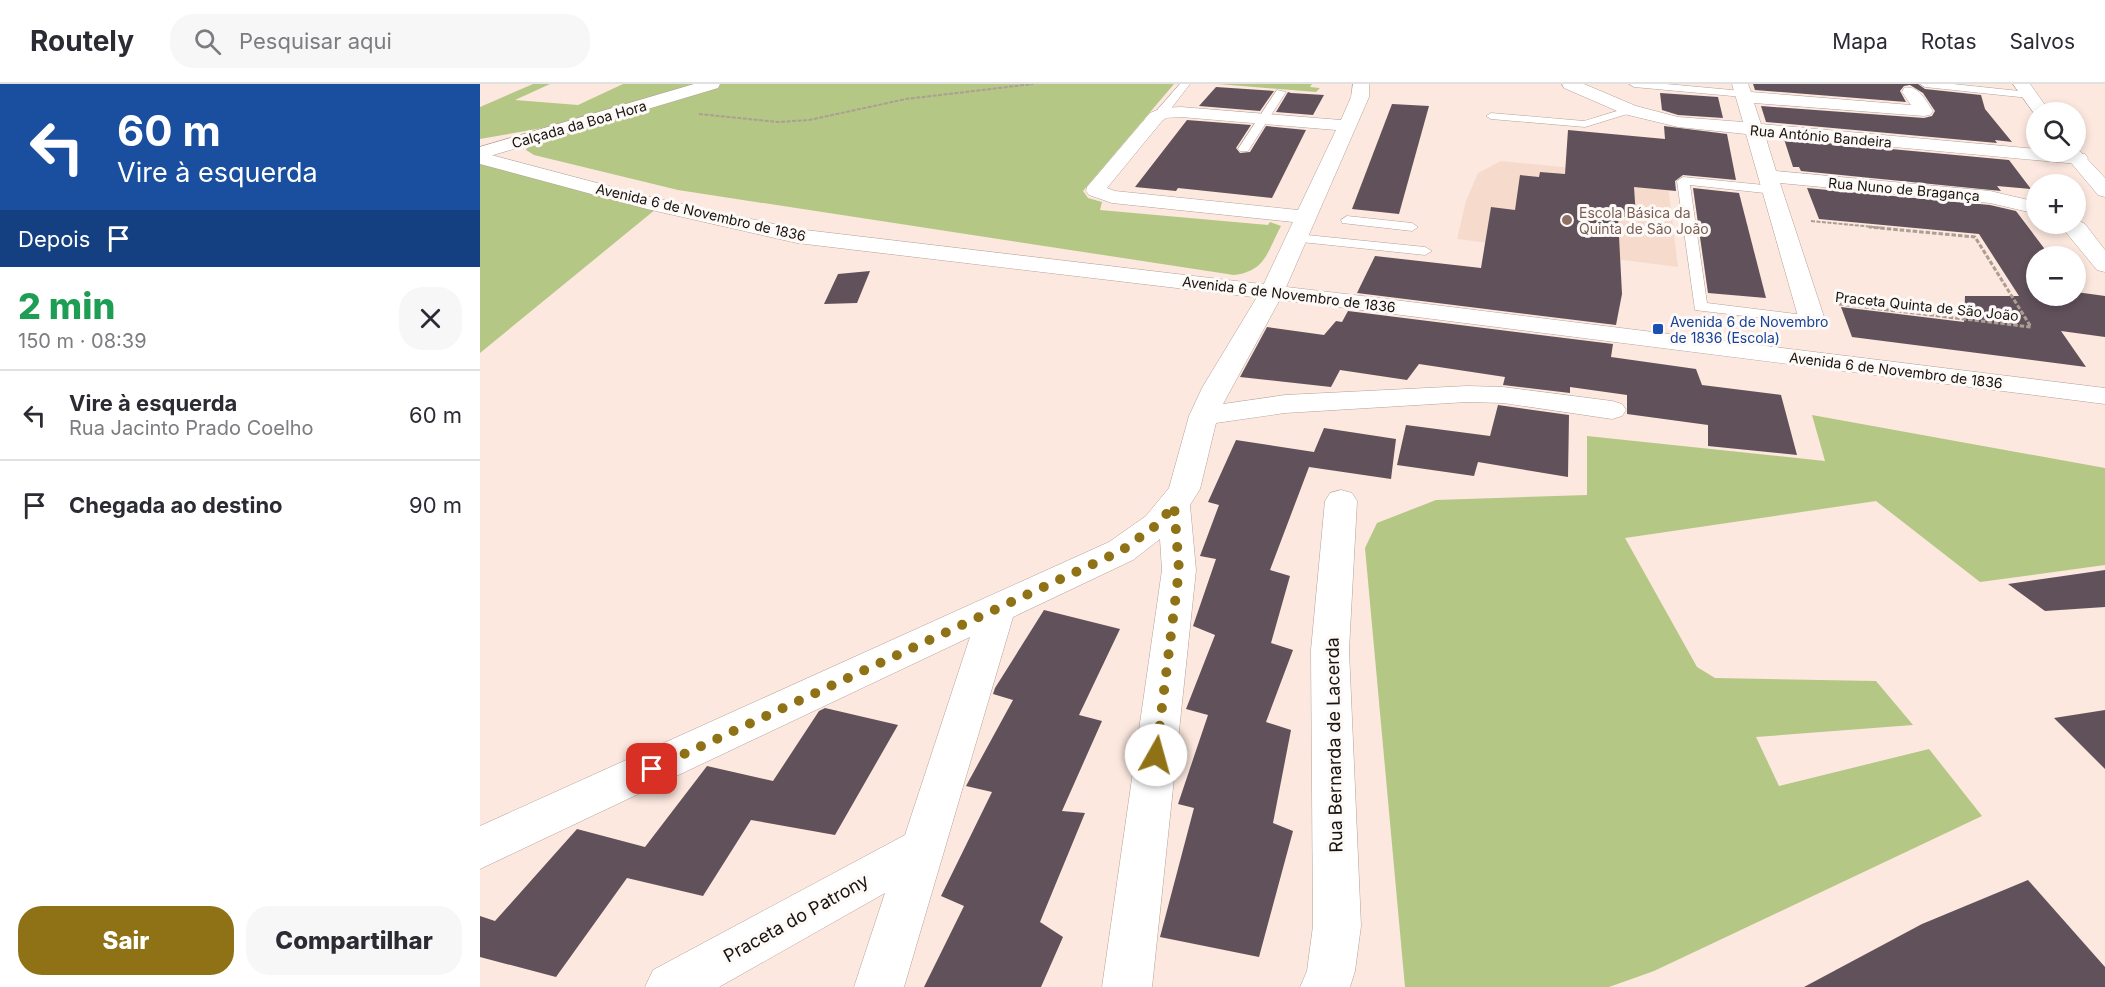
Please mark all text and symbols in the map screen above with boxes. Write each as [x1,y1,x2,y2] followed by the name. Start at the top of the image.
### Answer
[170,14,590,68] search box
[30,24,134,58] text: Routely
[191,25,224,58] icon: search
[239,28,392,54] text: Pesquisar aqui
[1832,29,1888,54] text: Mapa
[1921,29,1976,54] text: Rotas
[2009,29,2075,54] text: Salvos
[510,97,648,151] street label: Calçada da Boa Hora
[2026,102,2086,306] map controls
[2026,102,2086,162] button: search
[117,105,221,156] text: 60 m
[18,108,96,186] icon: left
[1749,121,1893,151] street label: Rua António Bandeira
[117,156,318,189] text: Vire à esquerda
[1827,174,1981,204] street label: Rua Nuno de Bragança
[2026,174,2086,234] button: +
[594,180,808,244] street label: Avenida 6 de Novembro de 1836
[1579,204,1709,237] place label: Escola Básica da Quinta de São João
[1560,213,1574,227] marker: Escola Básica da Quinta de São João
[102,222,135,255] icon: arrive
[18,226,90,252] text: Depois
[2026,246,2086,306] button: −
[1181,272,1397,316] street label: Avenida 6 de Novembro de 1836
[18,284,115,328] text: 2 min
[399,287,462,350] button: close
[1834,288,2020,324] street label: Praceta Quinta de São João
[1670,313,1828,346] place label: Avenida 6 de Novembro de 1836 (Escola)
[1651,322,1665,336] marker: Avenida 6 de Novembro de 1836 (Escola)
[18,329,147,353] text: 150 m · 08:39
[1788,348,2004,392] street label: Avenida 6 de Novembro de 1836
[69,390,237,416] text: Vire à esquerda
[18,399,51,432] icon: left
[409,402,462,428] text: 60 m
[69,416,314,440] text: Rua Jacinto Prado Coelho
[18,489,51,522] icon: arrive
[69,492,283,518] text: Chegada ao destino
[409,492,462,518] text: 90 m
[1322,637,1346,853] street label: Rua Bernarda de Lacerda
[1124,723,1188,787] position arrow
[626,743,677,794] pin
[635,752,668,785] icon: arrive
[720,869,872,967] street label: Praceta do Patrony
[18,906,234,975] button: Sair
[246,906,462,975] button: Compartilhar

